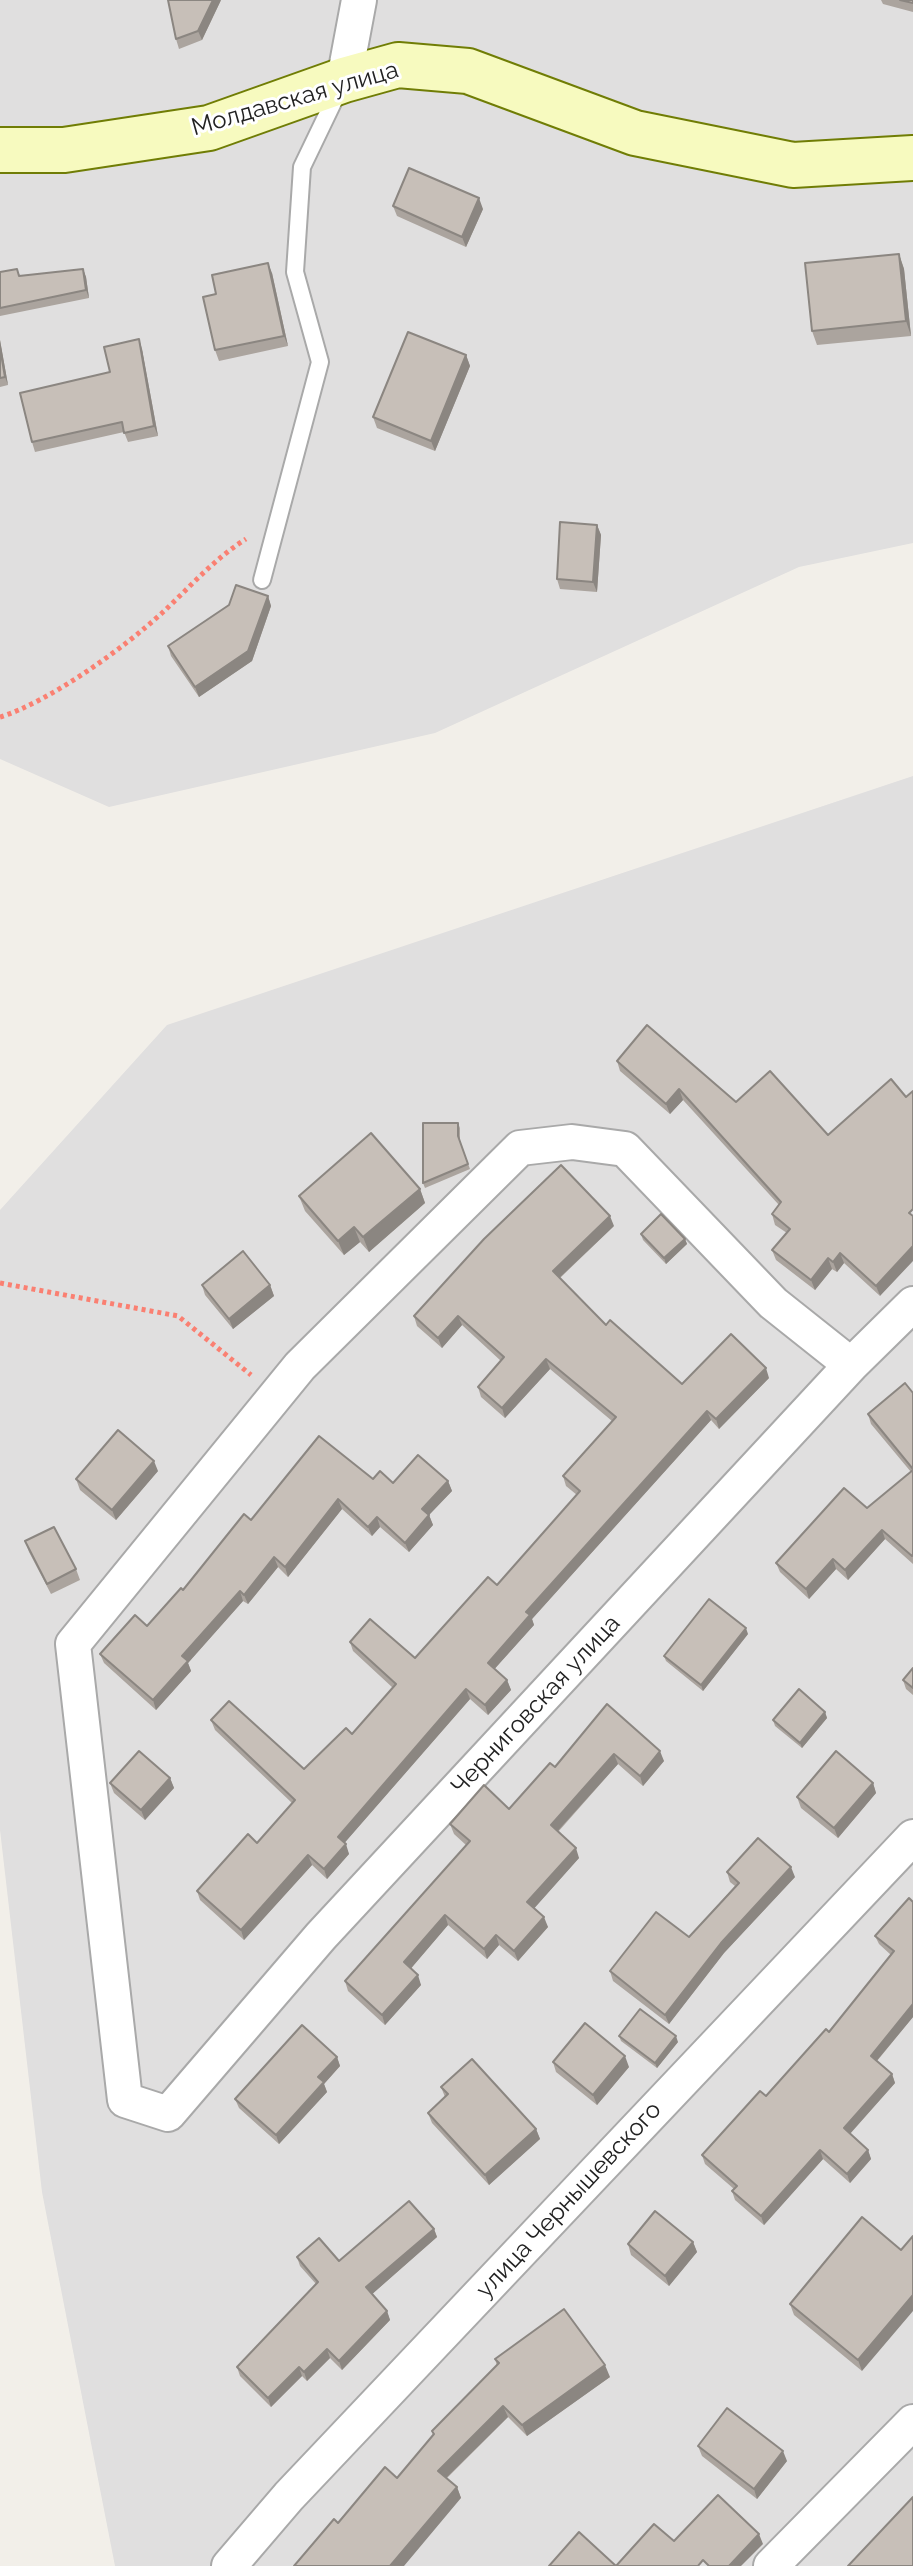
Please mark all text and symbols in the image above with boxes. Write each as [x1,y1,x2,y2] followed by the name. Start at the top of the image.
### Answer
[188,56,402,142] street label: Молдавская улица
[445,1609,627,1801] street label: Черниговская улица
[470,2096,668,2304] street label: улица Чернышевского

